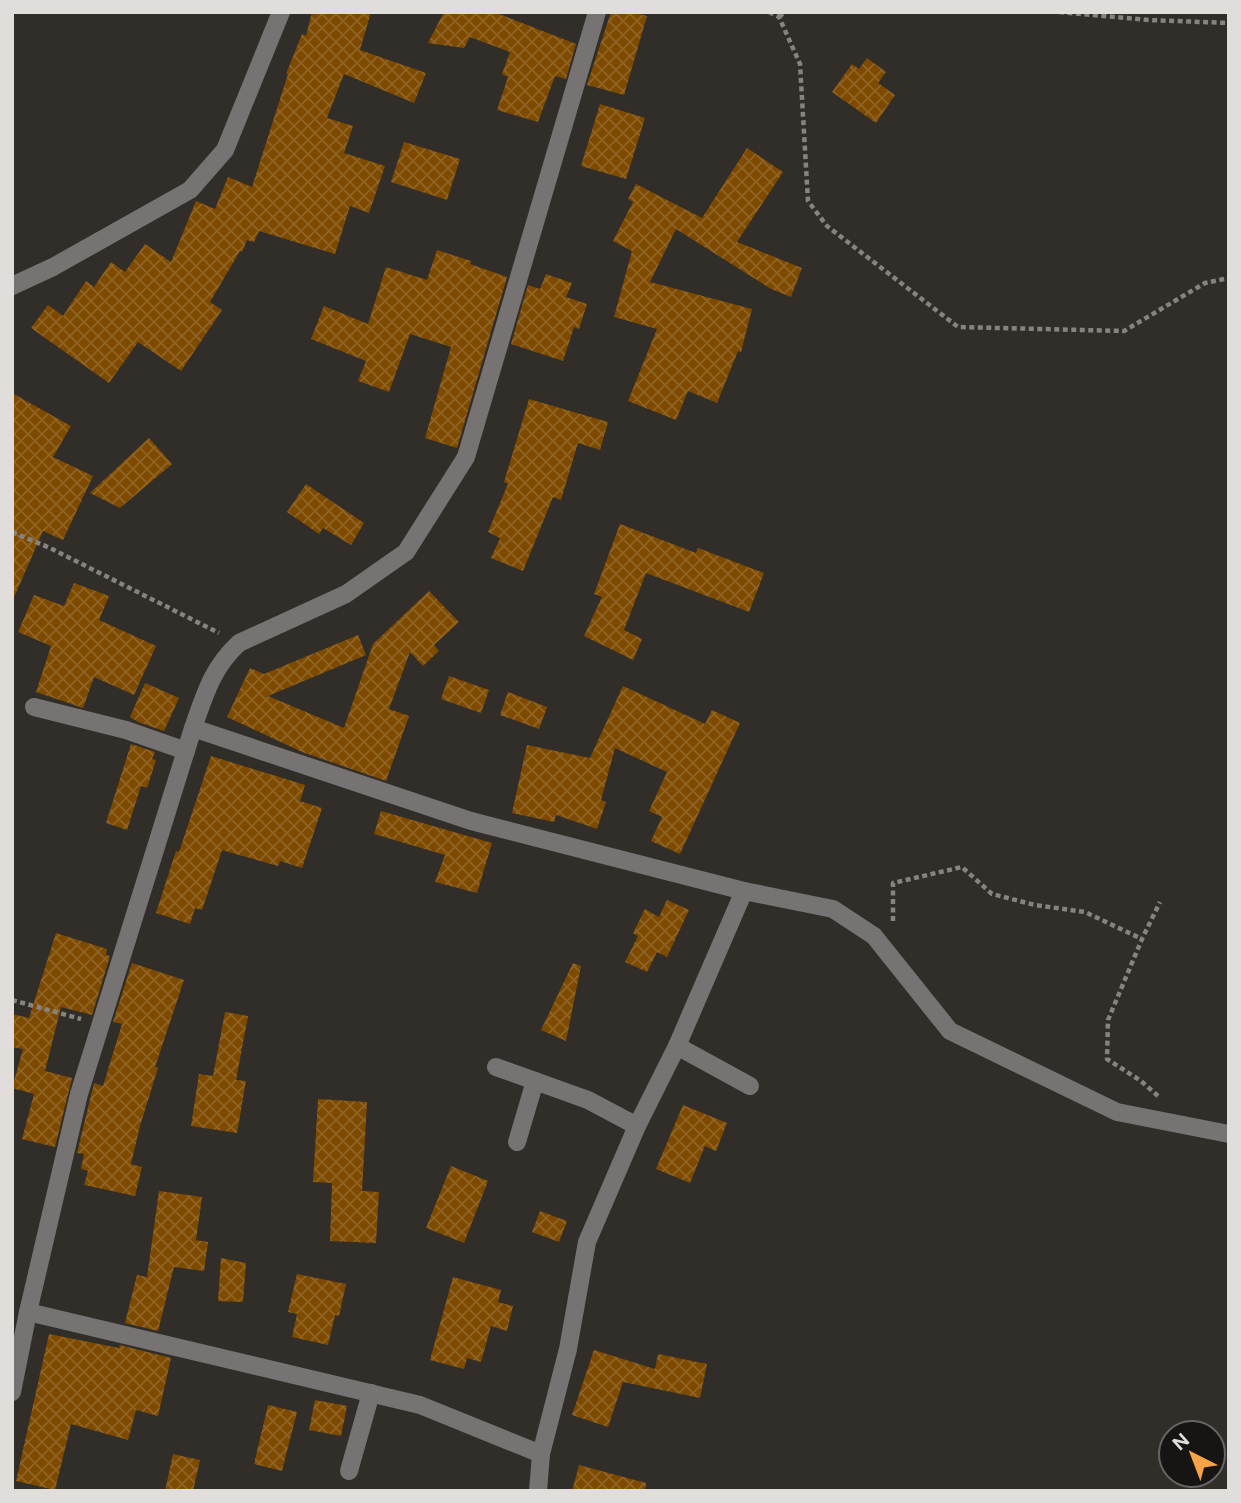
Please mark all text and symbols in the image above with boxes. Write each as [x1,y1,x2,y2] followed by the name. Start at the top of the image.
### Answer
[1157,1419,1227,1489] north arrow
[1168,1428,1194,1455] text: N

